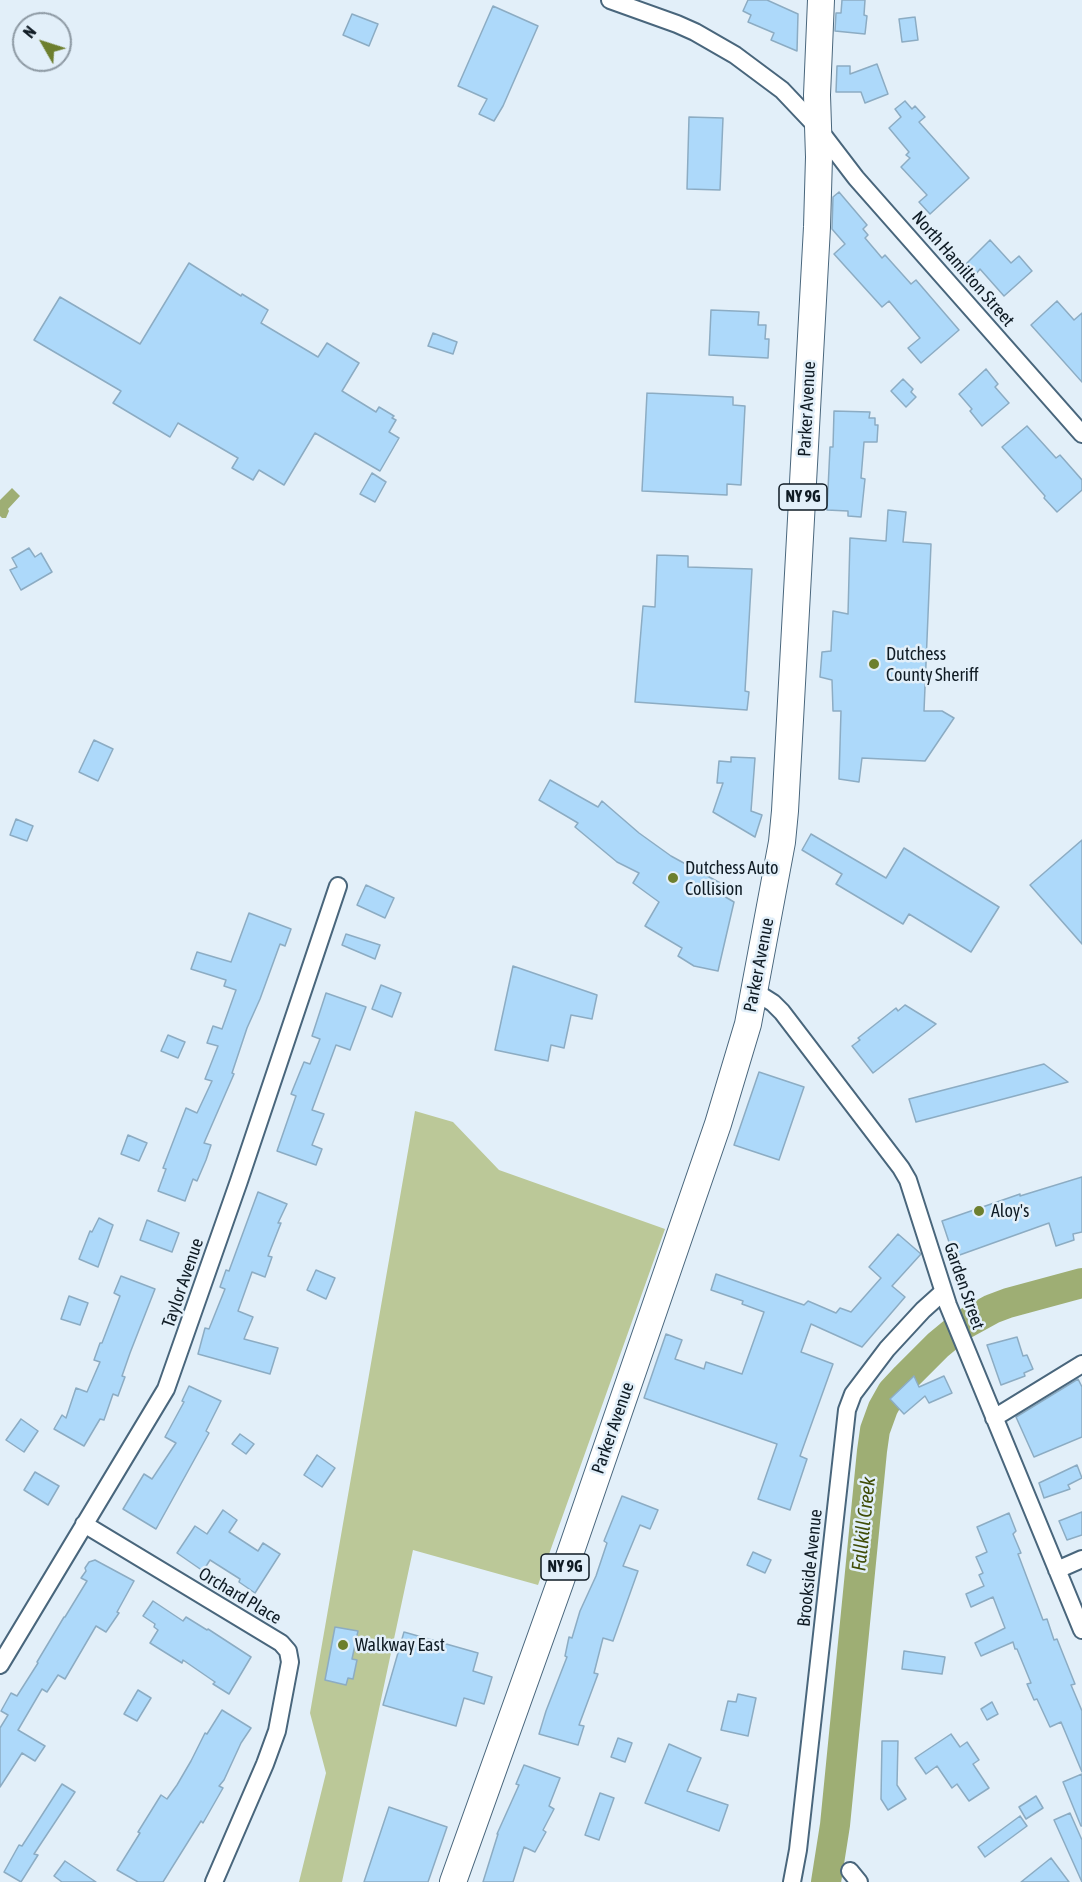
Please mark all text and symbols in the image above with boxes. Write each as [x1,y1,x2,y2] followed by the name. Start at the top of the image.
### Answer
[12,12,72,72] north arrow
[20,23,40,41] text: N
[907,207,1019,331] street label: North Hamilton Street
[794,361,820,457] street label: Parker Avenue
[779,484,827,510] road number: NY 9G
[886,643,979,686] place label: Dutchess County Sheriff
[867,657,881,671] marker: Dutchess County Sheriff
[685,857,778,900] place label: Dutchess Auto Collision
[666,871,680,885] marker: Dutchess Auto Collision
[739,916,779,1014] street label: Parker Avenue
[991,1200,1029,1222] place label: Aloy's
[972,1204,986,1218] marker: Aloy's
[158,1235,208,1331] street label: Taylor Avenue
[939,1240,989,1332] street label: Garden Street
[587,1379,639,1477] street label: Parker Avenue
[847,1476,881,1572] water label: Fallkill Creek
[793,1508,827,1628] street label: Brookside Avenue
[541,1554,589,1580] road number: NY 9G
[195,1563,285,1629] street label: Orchard Place
[355,1634,445,1656] place label: Walkway East
[336,1638,350,1652] marker: Walkway East

